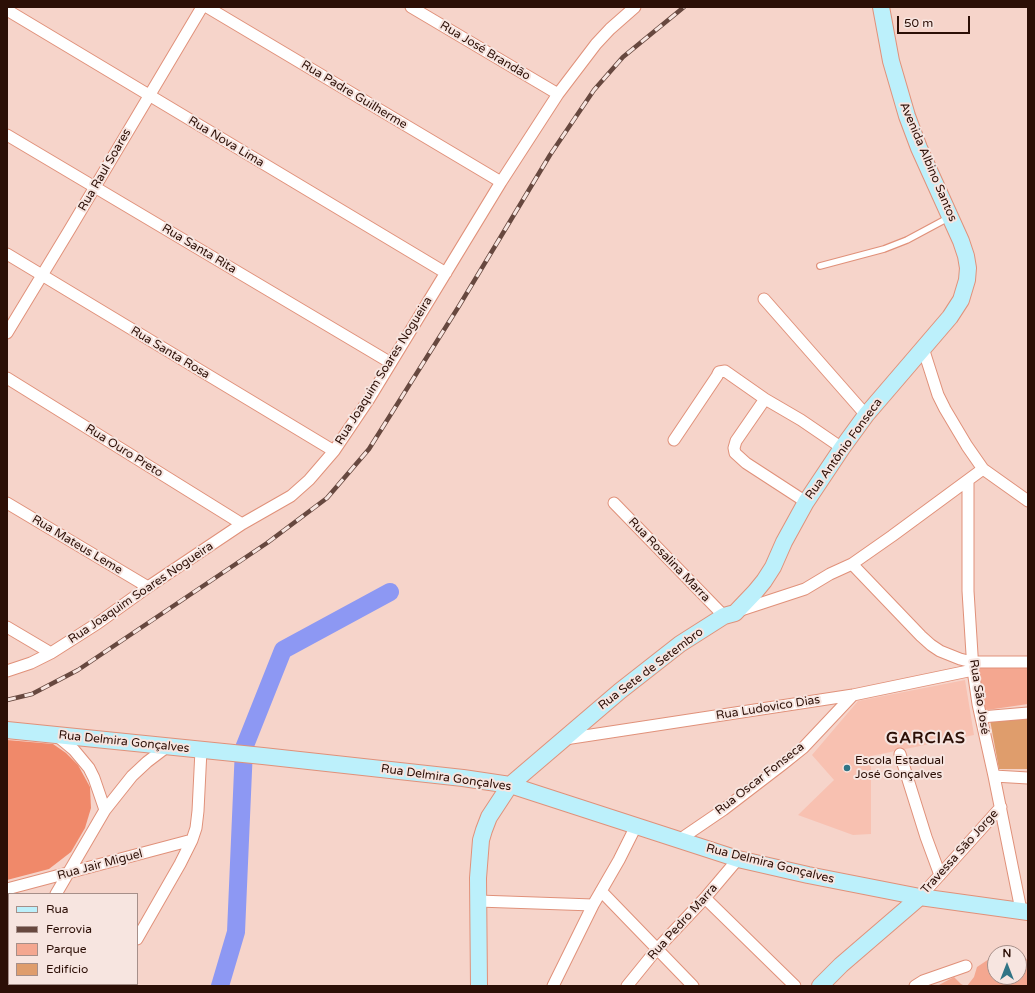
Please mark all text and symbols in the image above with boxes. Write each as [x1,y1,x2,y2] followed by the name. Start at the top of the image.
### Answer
[899,8,972,34] scale bar
[904,16,933,30] text: 50 m
[437,18,533,84] street label: Rua José Brandão
[298,58,410,132] street label: Rua Padre Guilherme
[896,100,960,224] street label: Avenida Albino Santos
[185,114,267,170] street label: Rua Nova Lima
[76,126,134,214] street label: Rua Raul Soares
[159,221,239,277] street label: Rua Santa Rita
[332,294,436,448] street label: Rua Joaquim Soares Nogueira
[128,324,212,382] street label: Rua Santa Rosa
[803,396,885,502] street label: Rua Antônio Fonseca
[83,421,165,481] street label: Rua Ouro Preto
[29,512,125,578] street label: Rua Mateus Leme
[625,515,713,605] street label: Rua Rosalina Marra
[66,539,216,647] street label: Rua Joaquim Soares Nogueira
[596,625,706,713] street label: Rua Sete de Setembro
[966,658,992,736] street label: Rua São José
[715,693,821,723] street label: Rua Ludovico Dias
[58,728,190,756] street label: Rua Delmira Gonçalves
[886,729,966,749] district label: GARCIAS
[713,740,807,818] street label: Rua Oscar Fonseca
[855,754,944,782] place label: Escola Estadual José Gonçalves
[380,762,512,794] street label: Rua Delmira Gonçalves
[842,763,852,773] marker: Escola Estadual José Gonçalves
[918,807,1002,897] street label: Travessa São Jorge
[705,841,835,887] street label: Rua Delmira Gonçalves
[56,847,144,883] street label: Rua Jair Miguel
[645,881,721,963] street label: Rua Pedro Marra
[8,893,138,985] legend
[46,902,69,916] text: Rua
[46,922,92,936] text: Ferrovia
[46,942,87,956] text: Parque
[987,945,1027,985] north arrow
[1003,947,1011,960] text: N
[46,962,88,976] text: Edifício

